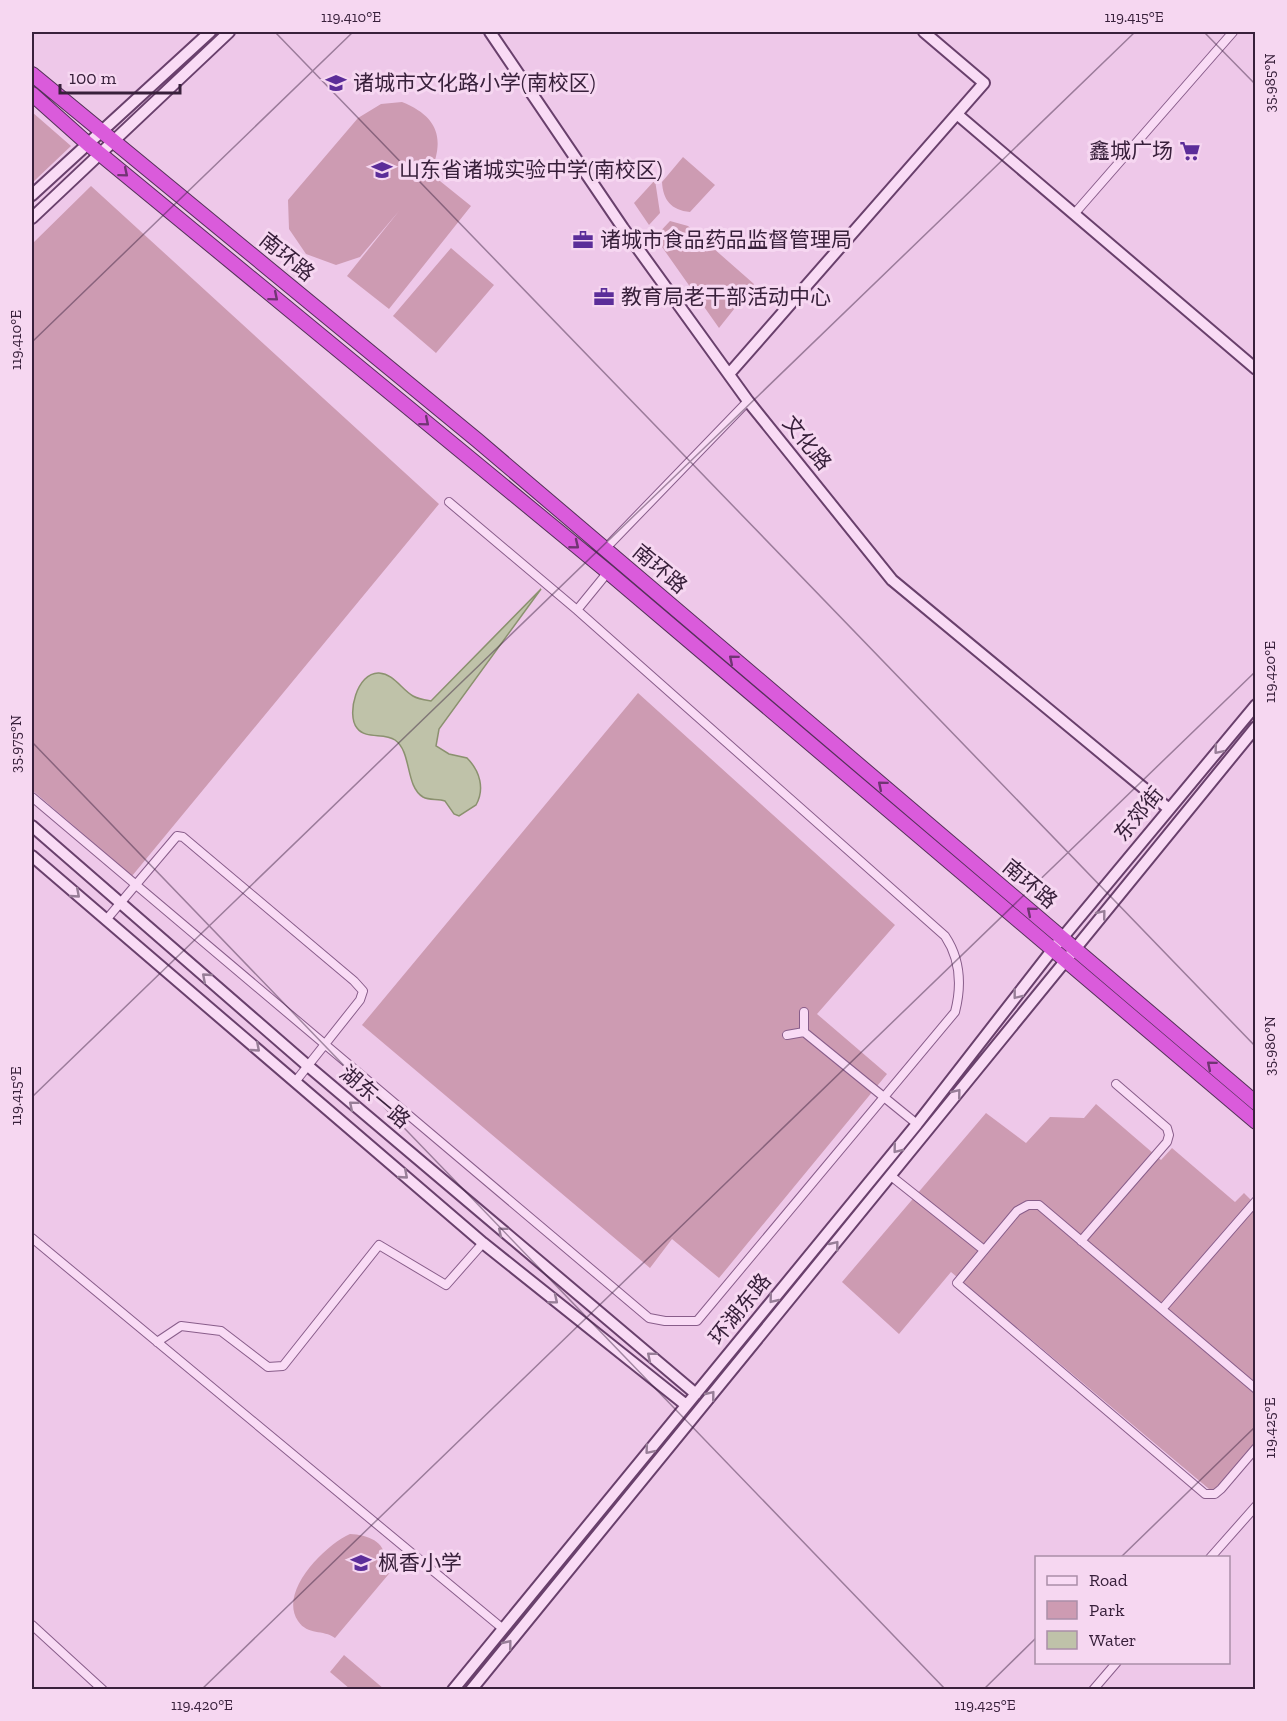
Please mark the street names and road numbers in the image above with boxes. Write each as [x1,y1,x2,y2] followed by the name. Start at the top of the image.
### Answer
[255,227,320,286] street label: 南环路
[778,410,837,475] street label: 文化路
[628,539,692,598] street label: 南环路
[1109,782,1168,846] street label: 东郊街
[998,854,1062,913] street label: 南环路
[335,1060,416,1133] street label: 湖东一路
[703,1268,776,1349] street label: 环湖东路

